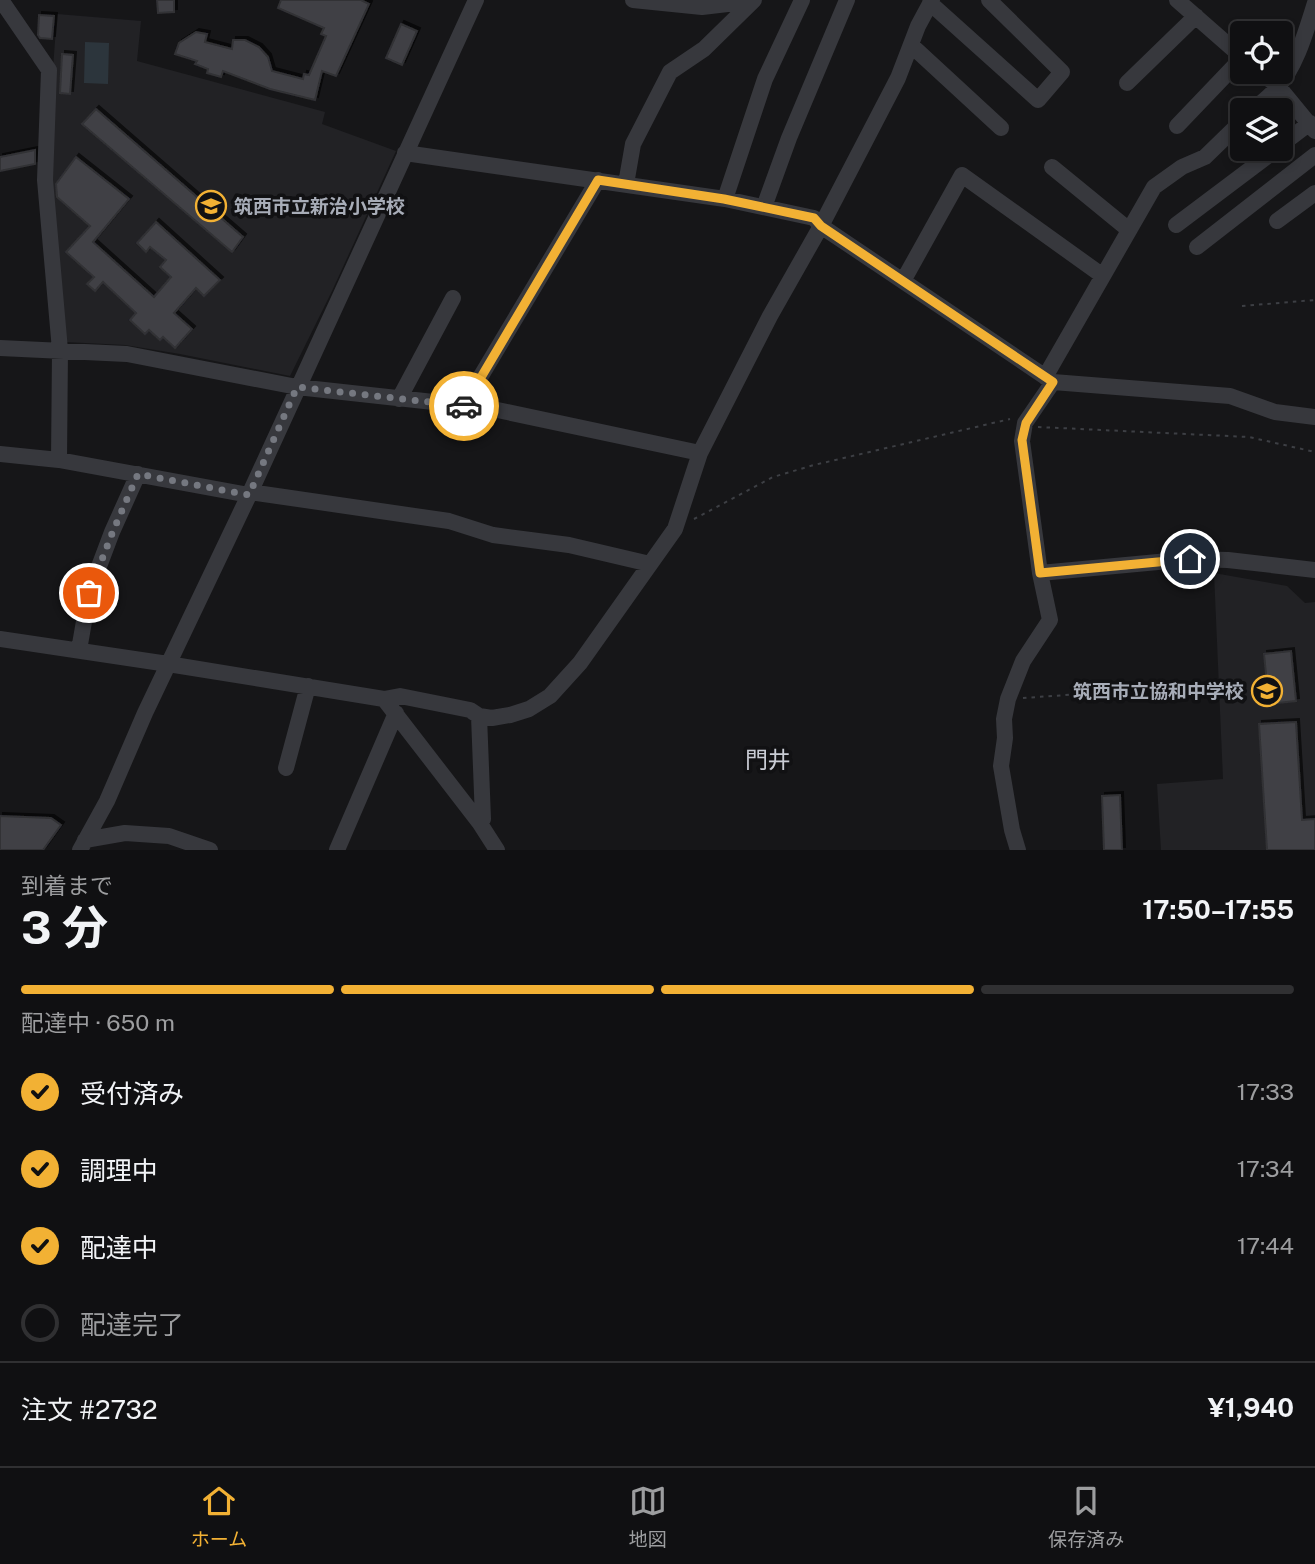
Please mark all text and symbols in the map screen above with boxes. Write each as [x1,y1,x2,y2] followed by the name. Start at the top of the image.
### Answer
[1230,21,1293,161] map controls
[1230,21,1293,84] button: locate
[1230,98,1293,161] button: layers
[194,189,228,223] school or university icon: 筑西市立新治小学校
[234,195,405,217] place label: 筑西市立新治小学校
[429,371,499,441] courier
[445,387,483,425] icon: car
[1160,529,1220,589] pin
[1171,540,1209,578] icon: home
[59,563,119,623] pin
[70,574,108,612] icon: bag
[1250,674,1284,708] school or university icon: 筑西市立協和中学校
[1073,680,1244,702] place label: 筑西市立協和中学校
[745,746,791,773] district label: 門井
[21,872,113,899] text: 到着まで
[1142,894,1294,925] text: 17:50–17:55
[21,900,108,954] text: 3 分
[21,1009,175,1036] text: 配達中 · 650 m
[21,1073,59,1111] icon: check
[80,1078,184,1109] text: 受付済み
[1237,1078,1294,1105] text: 17:33
[21,1150,59,1188] icon: check
[80,1155,158,1186] text: 調理中
[1237,1155,1294,1182] text: 17:34
[21,1227,59,1265] icon: check
[80,1232,158,1263] text: 配達中
[1237,1232,1294,1259] text: 17:44
[80,1309,184,1340] text: 配達完了
[1208,1392,1294,1423] text: ¥1,940
[21,1394,157,1425] text: 注文 #2732
[191,1482,247,1551] tab: ホーム
[629,1482,667,1551] tab: 地図
[1048,1482,1124,1551] tab: 保存済み

